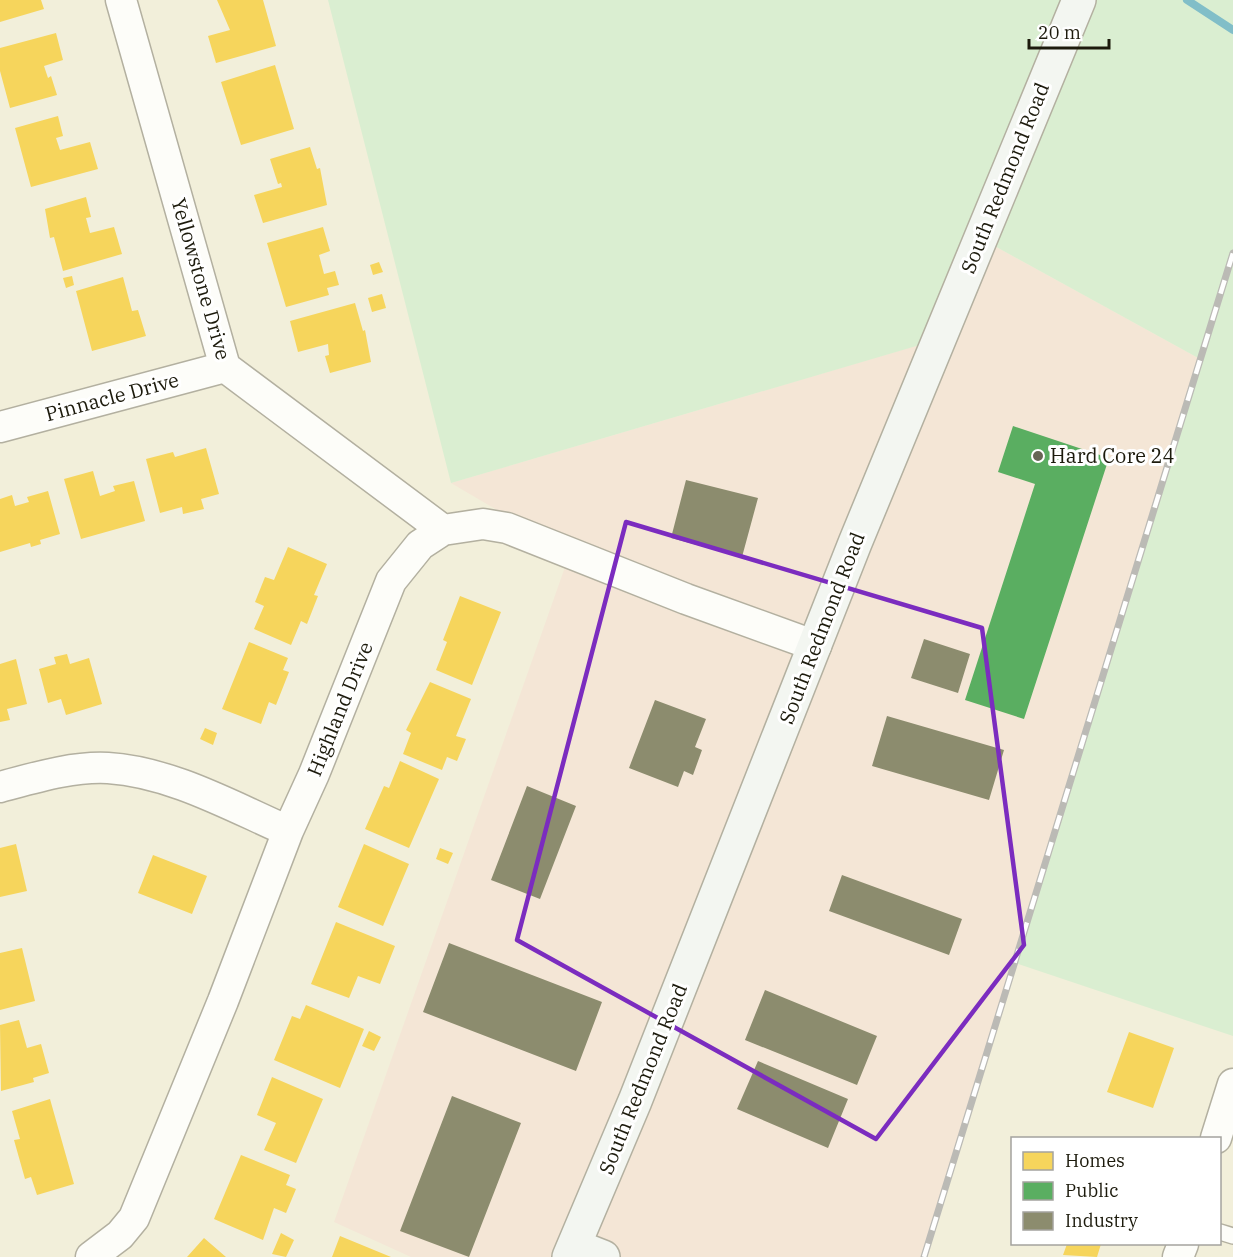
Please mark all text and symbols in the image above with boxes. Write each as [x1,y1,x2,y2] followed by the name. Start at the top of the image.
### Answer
[1029,12,1108,50] scale bar
[1038,21,1081,44] text: 20 m
[954,78,1055,277] street label: South Redmond Road
[165,195,238,363] street label: Yellowstone Drive
[42,366,182,427] street label: Pinnacle Drive
[1050,442,1175,469] place label: Hard Core 24
[1031,449,1045,463] marker: Hard Core 24
[772,528,871,728] street label: South Redmond Road
[300,638,379,780] street label: Highland Drive
[592,979,693,1178] street label: South Redmond Road
[1011,1137,1221,1245] legend
[1065,1149,1125,1172] text: Homes
[1065,1179,1119,1202] text: Public
[1065,1209,1138,1232] text: Industry

